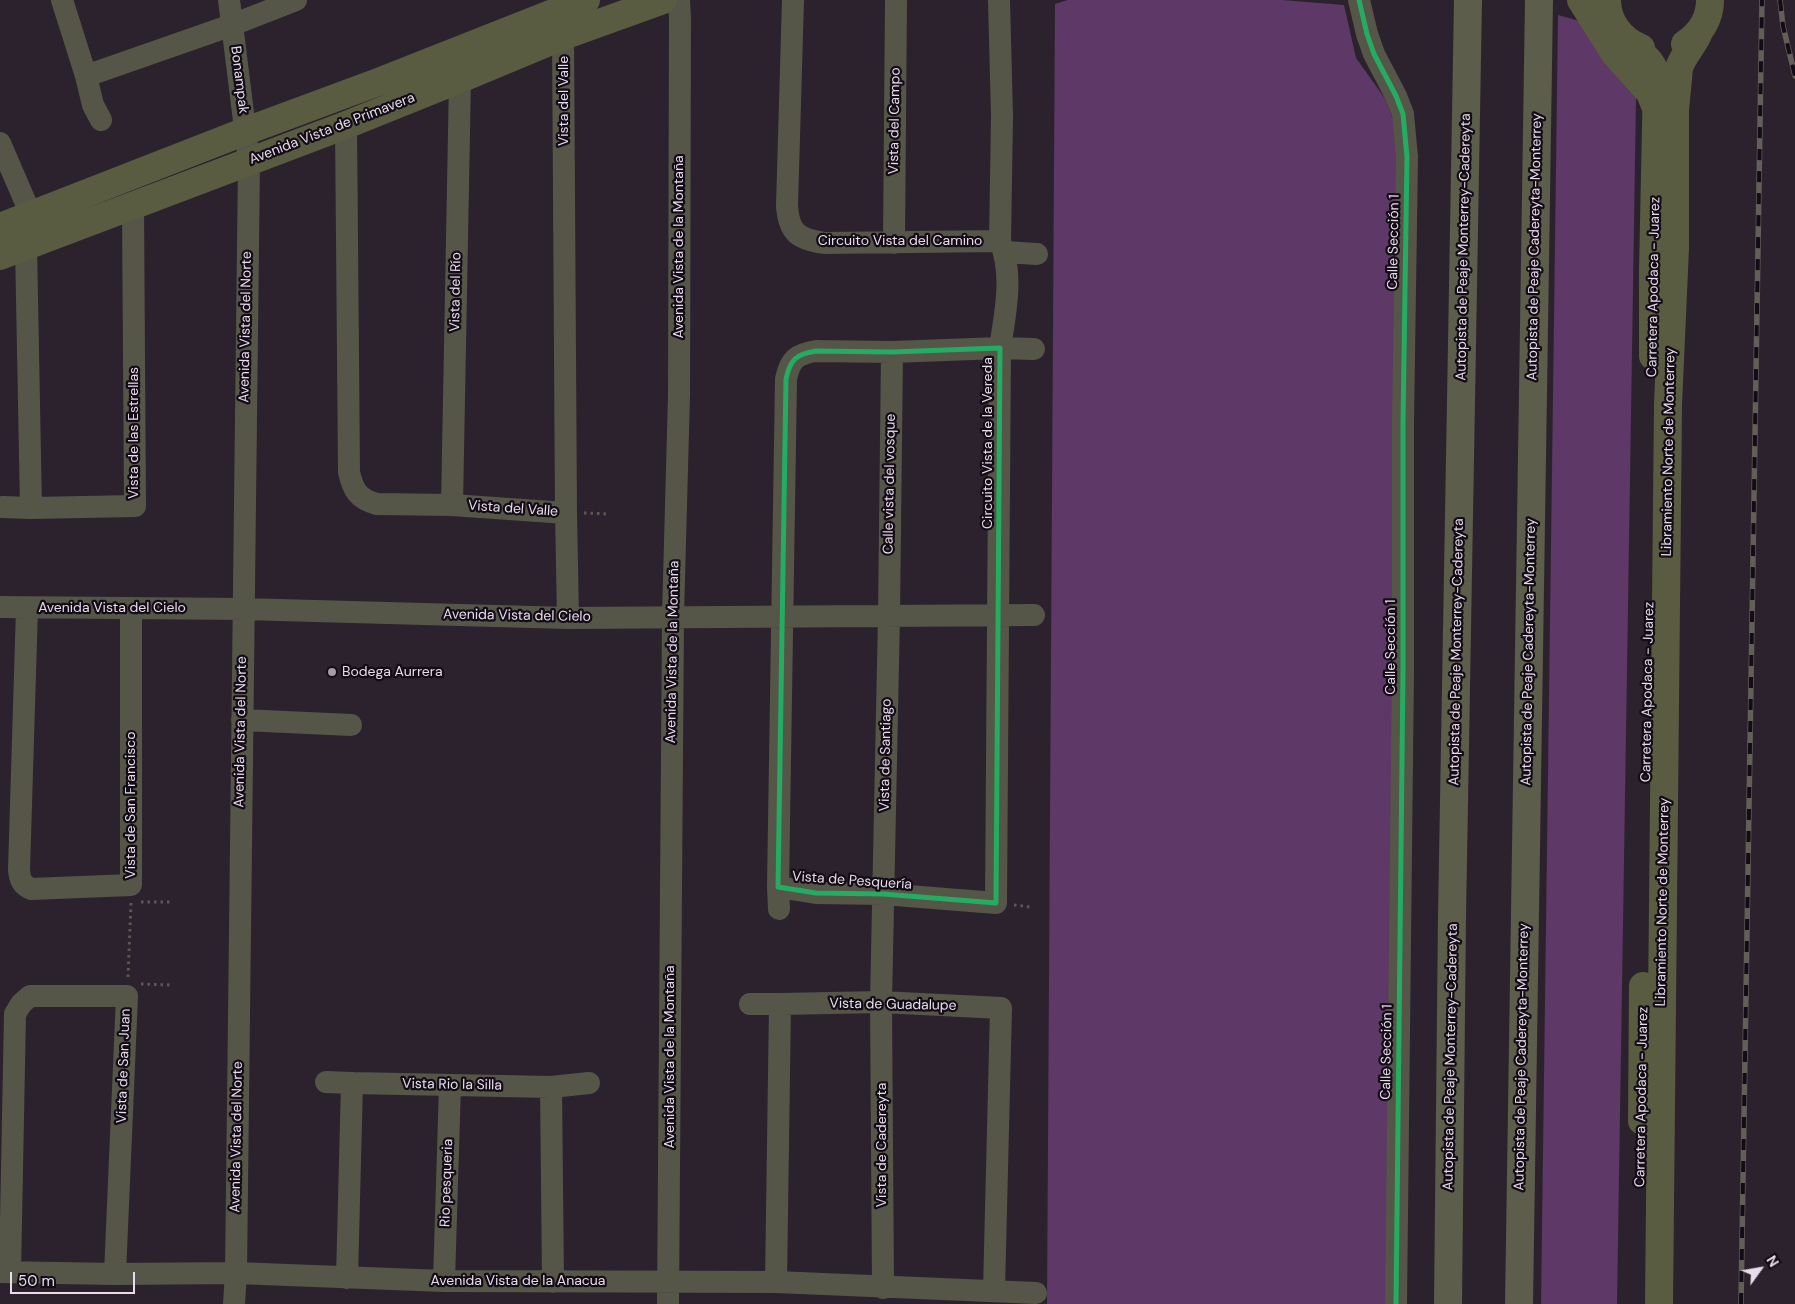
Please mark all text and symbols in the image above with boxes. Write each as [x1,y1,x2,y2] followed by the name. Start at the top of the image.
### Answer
[227,45,251,115] street label: Bonampak
[556,56,572,146] street label: Vista del Valle
[886,67,904,175] street label: Vista del Campo
[247,90,417,168] street label: Avenida Vista de Primavera
[1453,113,1475,381] street label: Autopista de Peaje Monterrey-Cadereyta
[1524,113,1546,381] street label: Autopista de Peaje Cadereyta-Monterrey
[671,155,687,339] street label: Avenida Vista de la Montaña
[1385,194,1403,290] street label: Calle Sección 1
[1644,197,1664,377] street label: Carretera Apodaca - Juarez
[818,233,982,249] street label: Circuito Vista del Camino
[236,251,256,403] street label: Avenida Vista del Norte
[447,252,465,332] street label: Vista del Río
[1659,347,1679,557] street label: Libramiento Norte de Monterrey
[980,357,996,529] street label: Circuito Vista de la Vereda
[126,367,142,499] street label: Vista de las Estrellas
[880,414,900,554] street label: Calle vista del vosque
[467,497,559,521] street label: Vista del Valle
[1446,518,1468,786] street label: Autopista de Peaje Monterrey-Cadereyta
[1518,518,1540,786] street label: Autopista de Peaje Cadereyta-Monterrey
[663,560,683,744] street label: Avenida Vista de la Montaña
[1383,599,1399,695] street label: Calle Sección 1
[38,600,186,616] street label: Avenida Vista del Cielo
[1638,602,1658,782] street label: Carretera Apodaca - Juarez
[443,606,591,626] street label: Avenida Vista del Cielo
[231,656,251,808] street label: Avenida Vista del Norte
[342,664,443,680] place label: Bodega Aurrera
[326,666,338,678] marker: Bodega Aurrera
[877,698,895,812] street label: Vista de Santiago
[123,731,139,879] street label: Vista de San Francisco
[1653,797,1673,1007] street label: Libramiento Norte de Monterrey
[792,868,912,894] street label: Vista de Pesquería
[1440,923,1462,1191] street label: Autopista de Peaje Monterrey-Cadereyta
[1511,923,1533,1191] street label: Autopista de Peaje Cadereyta-Monterrey
[662,965,678,1149] street label: Avenida Vista de la Montaña
[829,995,957,1015] street label: Vista de Guadalupe
[1378,1004,1396,1100] street label: Calle Sección 1
[1632,1007,1652,1187] street label: Carretera Apodaca - Juarez
[114,1008,134,1124] street label: Vista de San Juan
[227,1061,247,1213] street label: Avenida Vista del Norte
[402,1076,502,1094] street label: Vista Rio la Silla
[874,1083,890,1207] street label: Vista de Cadereyta
[437,1139,457,1227] street label: Rio pesqueria
[1735,1244,1785,1294] north arrow
[1762,1252,1783,1270] text: N
[12,1262,138,1294] scale bar
[18,1271,55,1291] text: 50 m
[431,1273,605,1289] street label: Avenida Vista de la Anacua

